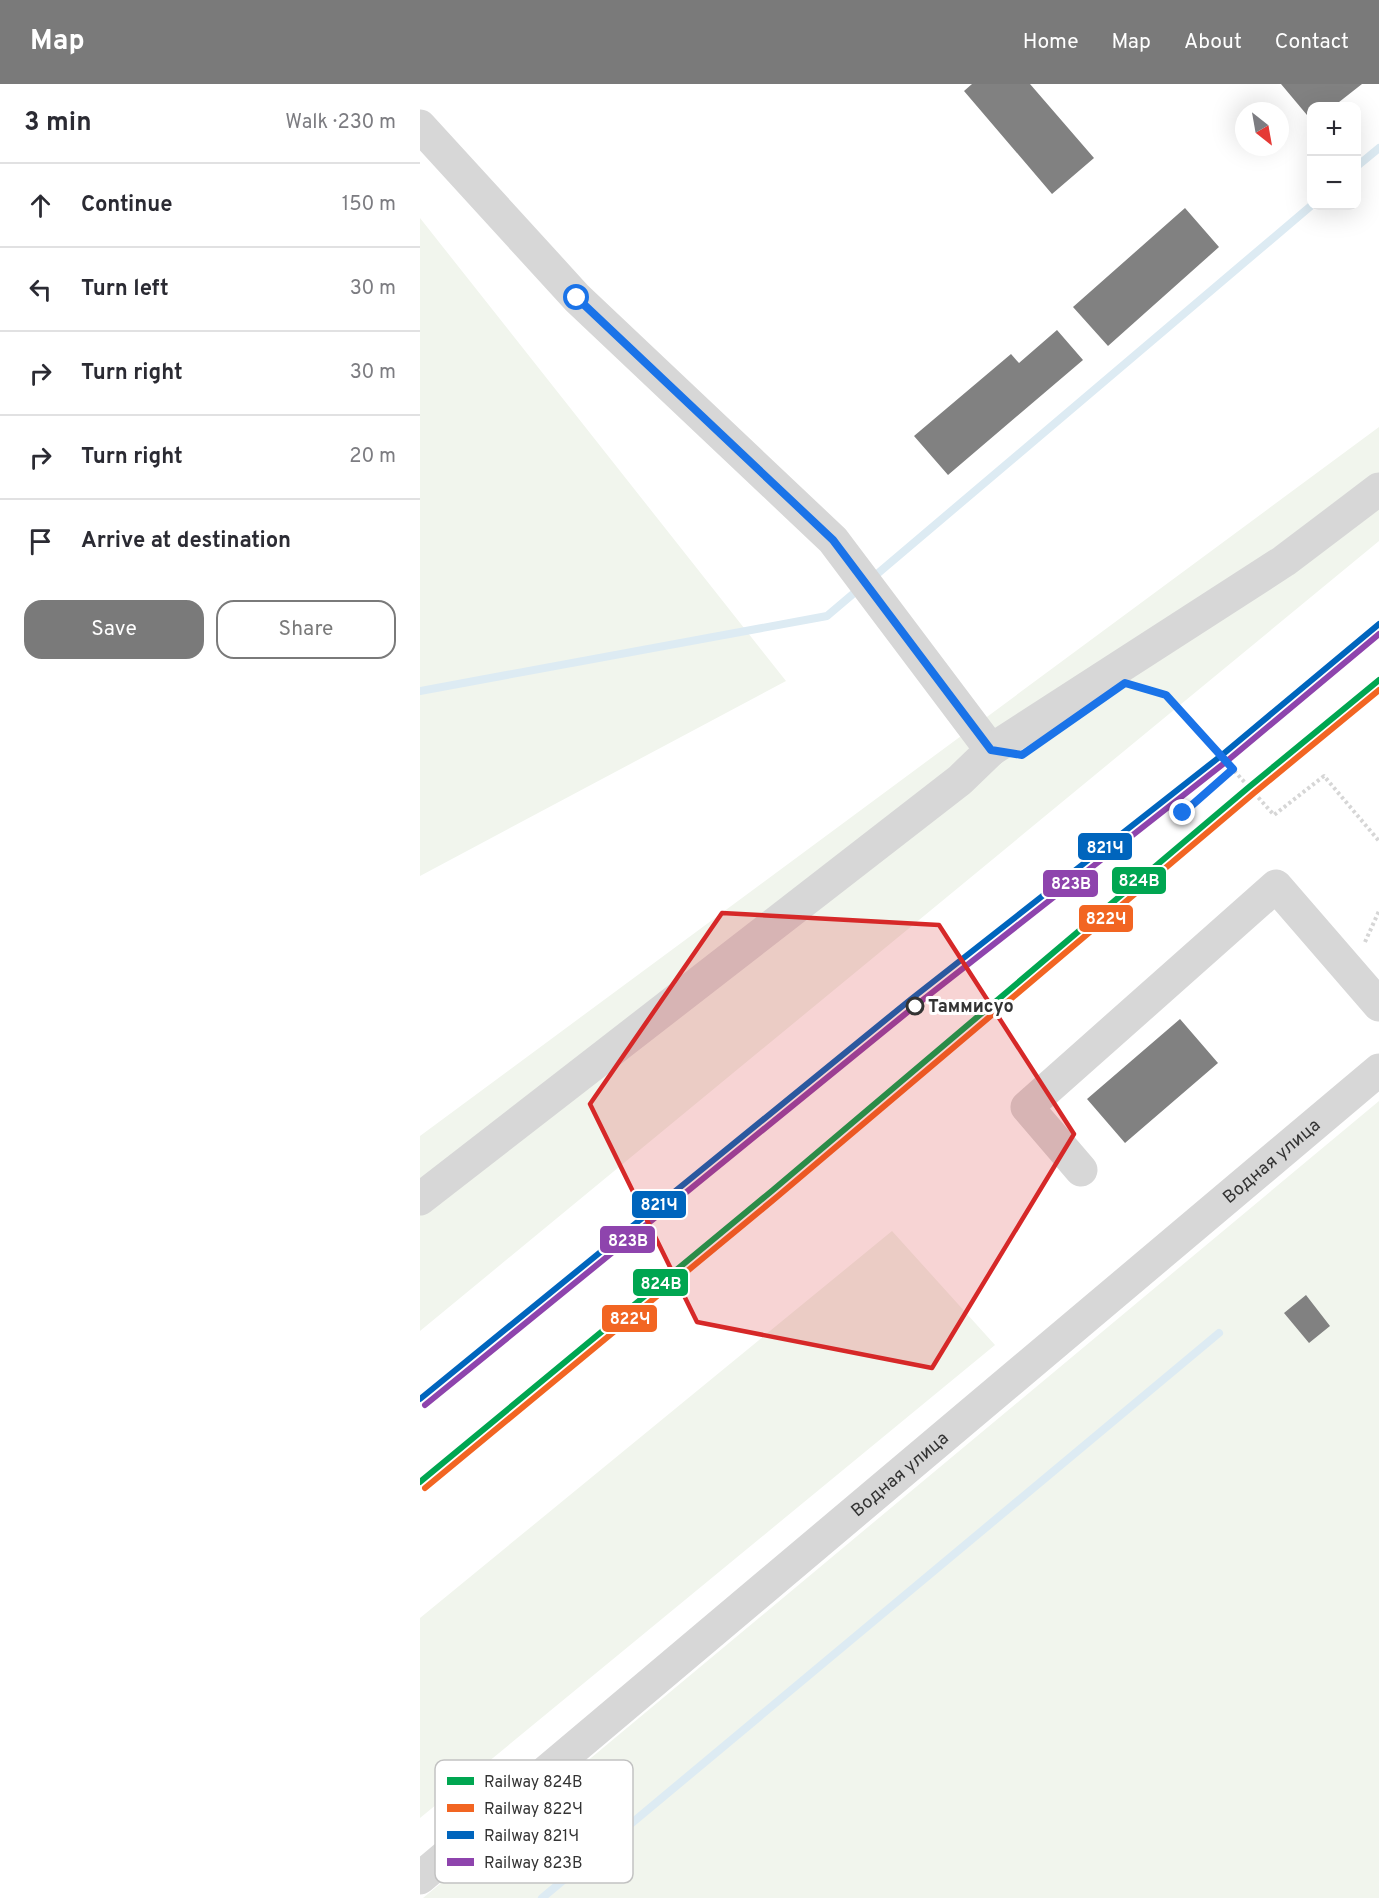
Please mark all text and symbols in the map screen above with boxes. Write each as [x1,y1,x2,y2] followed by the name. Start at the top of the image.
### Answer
[30,24,85,60] text: Map
[1023,29,1079,56] text: Home
[1112,29,1151,56] text: Map
[1184,29,1242,56] text: About
[1275,29,1349,56] text: Contact
[1235,102,1289,156] north arrow
[1307,102,1361,210] map controls
[1307,102,1361,156] button: +
[24,107,92,140] text: 3 min
[285,110,396,136] text: Walk · 230 m
[1307,156,1361,210] button: −
[24,189,57,222] icon: ahead
[81,192,172,219] text: Continue
[342,192,396,218] text: 150 m
[24,273,57,306] icon: left
[81,276,169,303] text: Turn left
[350,276,396,302] text: 30 m
[563,284,589,310] route start
[24,357,57,390] icon: right
[81,360,183,387] text: Turn right
[350,360,396,386] text: 30 m
[24,441,57,474] icon: right
[81,444,183,471] text: Turn right
[349,444,396,470] text: 20 m
[24,525,57,558] icon: arrive
[81,528,291,555] text: Arrive at destination
[24,600,204,659] button: Save
[216,600,396,659] button: Share
[1169,799,1195,825] route end
[1077,832,1133,861] line badge: 821Ч
[1086,839,1124,859] text: 821Ч
[1111,866,1167,895] line badge: 824В
[1042,869,1099,898] line badge: 823В
[1119,872,1159,892] text: 824В
[1051,875,1091,895] text: 823В
[1078,904,1134,933] line badge: 822Ч
[1086,910,1126,930] text: 822Ч
[928,996,1014,1019] place label: Таммисуо
[906,997,924,1015] marker: Таммисуо
[1219,1114,1326,1210] street label: Водная улица
[631,1190,687,1219] line badge: 821Ч
[640,1196,678,1216] text: 821Ч
[599,1225,656,1254] line badge: 823В
[608,1232,648,1252] text: 823В
[632,1268,689,1297] line badge: 824В
[641,1275,681,1295] text: 824В
[601,1304,658,1333] line badge: 822Ч
[610,1310,650,1330] text: 822Ч
[847,1428,954,1523] street label: Водная улица
[435,1760,633,1883] legend
[484,1773,583,1793] text: Railway 824В
[484,1800,583,1820] text: Railway 822Ч
[484,1827,579,1847] text: Railway 821Ч
[484,1854,582,1874] text: Railway 823В

